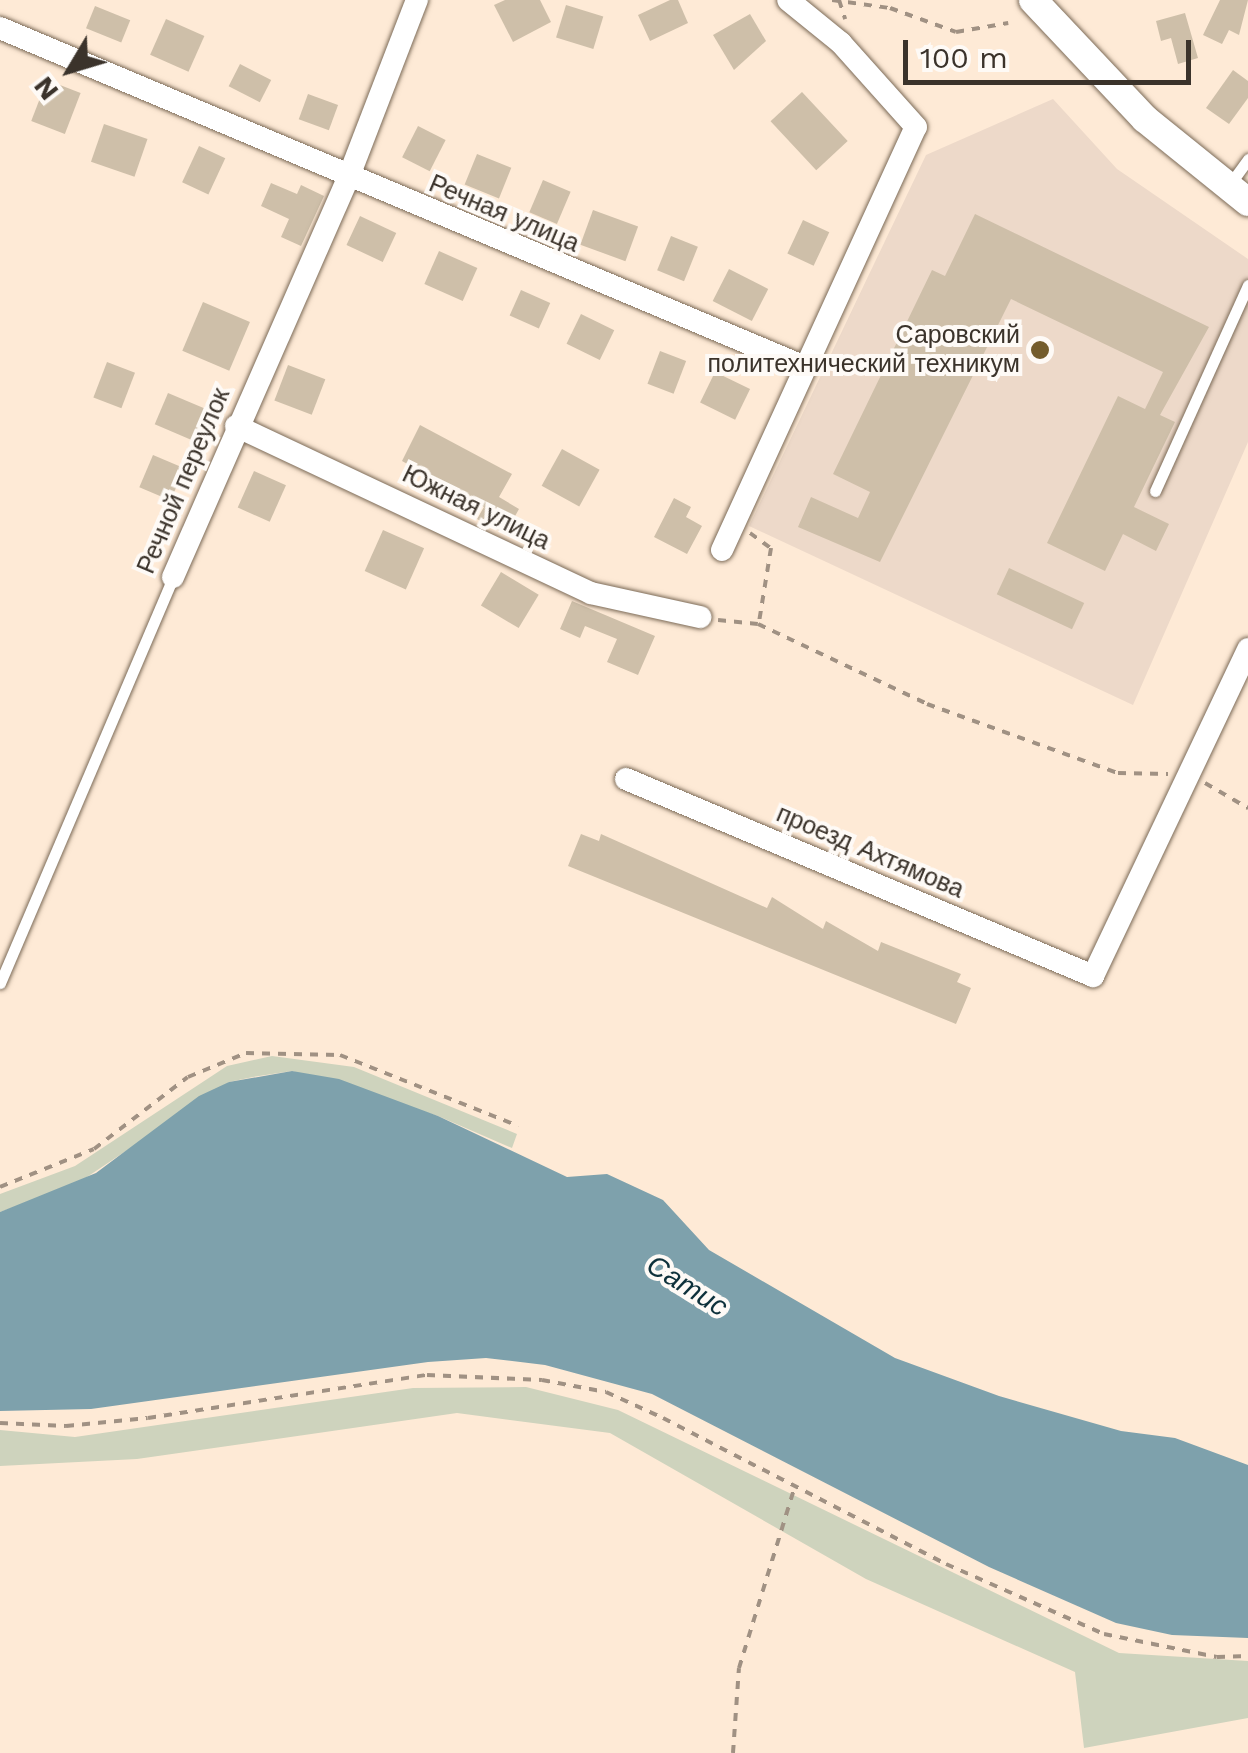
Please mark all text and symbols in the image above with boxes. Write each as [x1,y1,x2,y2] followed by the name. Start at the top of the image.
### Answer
[20,20,120,120] north arrow
[908,20,1196,82] scale bar
[920,40,1008,75] text: 100 m
[27,70,65,107] text: N
[424,169,584,259] street label: Речная улица
[708,321,1020,380] place label: Саровский политехнический техникум
[1029,339,1051,361] marker: Саровский политехнический техникум
[131,384,237,578] street label: Речной переулок
[397,459,555,557] street label: Южная улица
[772,799,968,905] street label: проезд Ахтямова
[640,1248,734,1324] water label: Сатис

